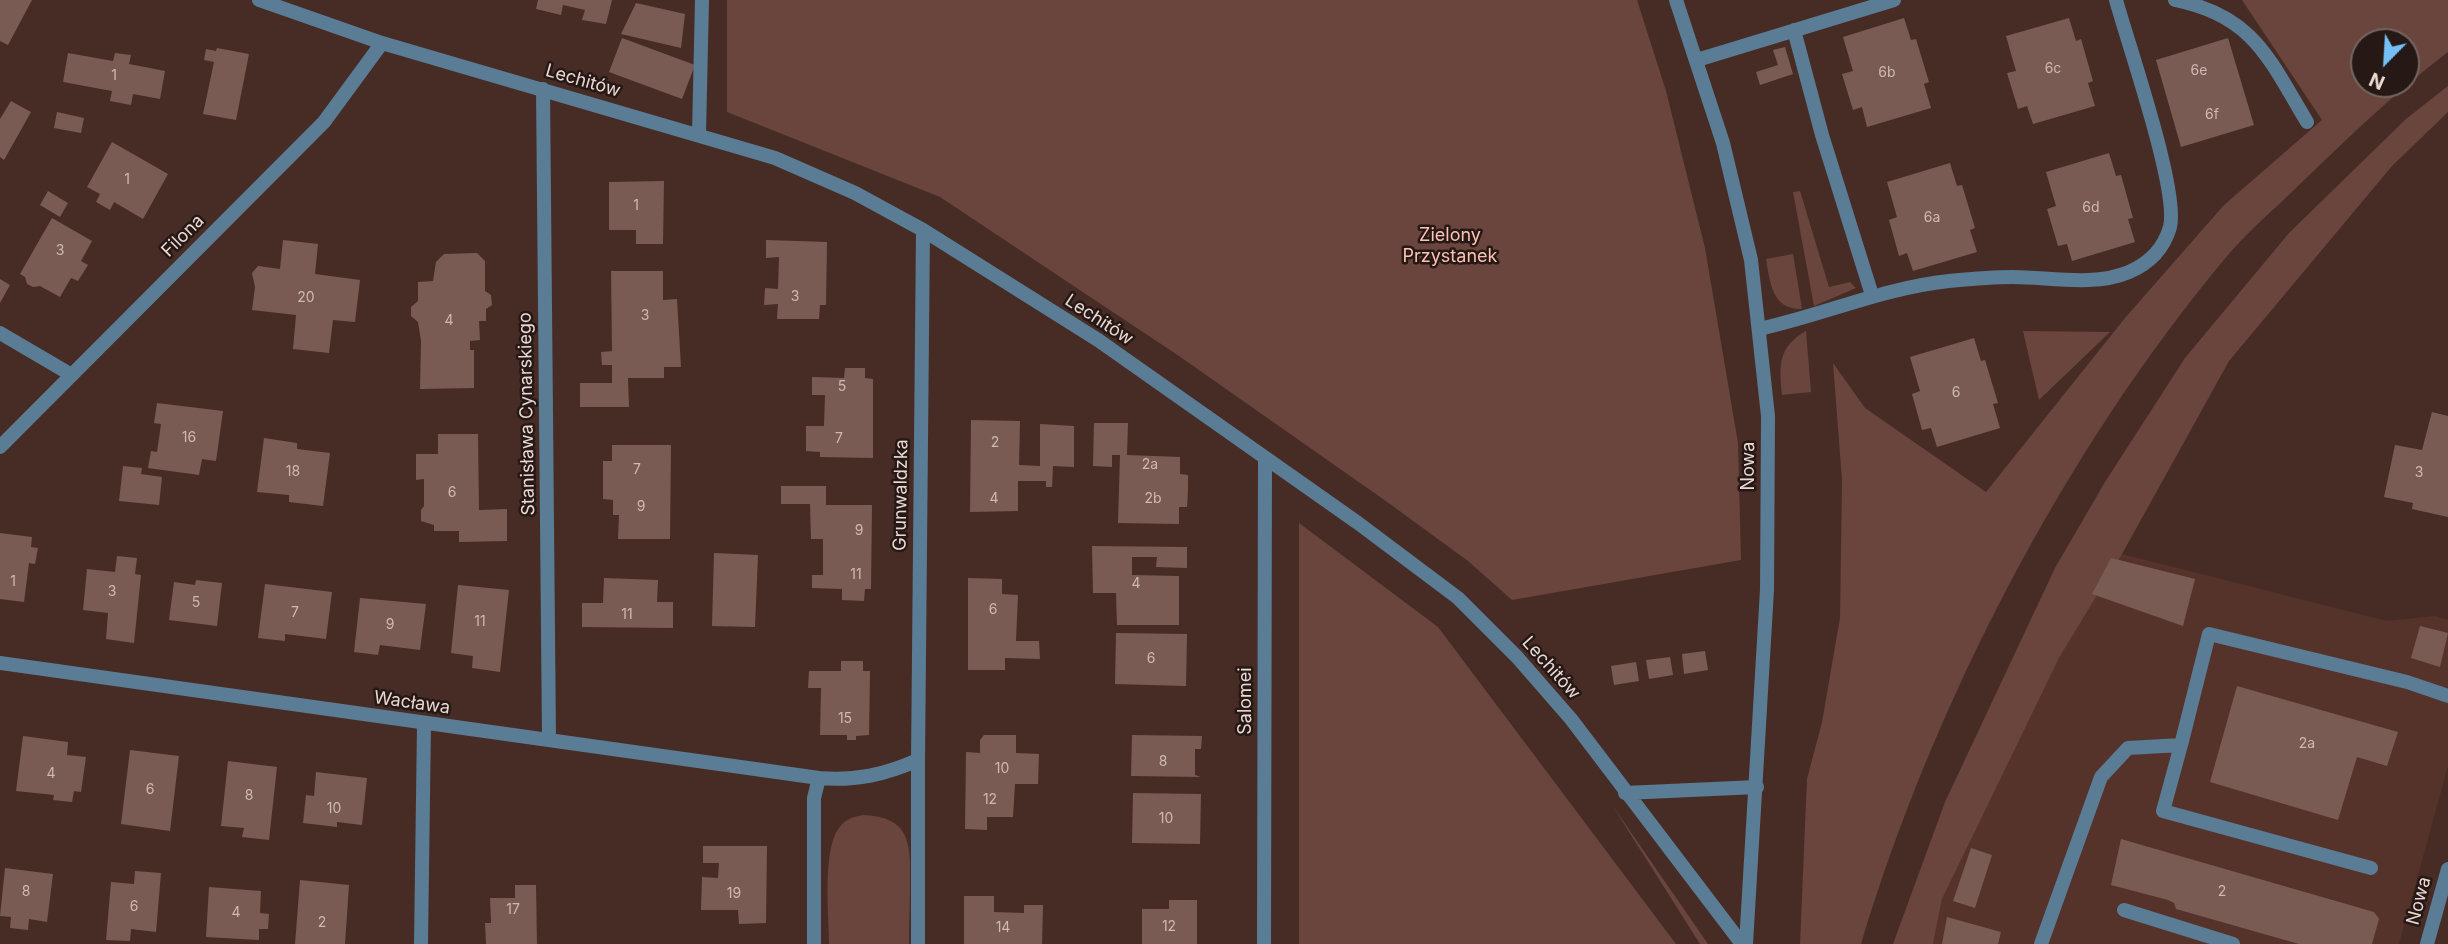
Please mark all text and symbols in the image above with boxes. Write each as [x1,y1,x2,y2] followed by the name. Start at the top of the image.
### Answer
[2350,28,2420,98] north arrow
[543,60,623,102] street label: Lechitów
[2045,61,2061,77] house number: 6c
[2191,63,2207,79] house number: 6e
[1878,65,1896,81] house number: 6b
[2366,67,2388,94] text: N
[111,68,117,84] house number: 1
[2205,107,2219,123] house number: 6f
[124,172,130,188] house number: 1
[633,198,639,214] house number: 1
[2082,200,2100,216] house number: 6d
[157,210,209,262] street label: Filona
[1924,210,1940,226] house number: 6a
[1403,225,1497,268] park label: Zielony Przystanek
[56,243,64,259] house number: 3
[791,289,799,305] house number: 3
[297,290,315,306] house number: 20
[1061,290,1137,350] street label: Lechitów
[641,308,649,324] house number: 3
[514,312,540,516] street label: Stanisława Cynarskiego
[444,313,454,329] house number: 4
[838,379,846,395] house number: 5
[1952,385,1960,401] house number: 6
[182,430,196,446] house number: 16
[835,431,843,447] house number: 7
[991,435,999,451] house number: 2
[889,439,913,551] street label: Grunwaldzka
[1738,442,1760,490] street label: Nowa
[1142,457,1158,473] house number: 2a
[633,462,641,478] house number: 7
[286,464,300,480] house number: 18
[2415,465,2423,481] house number: 3
[448,485,456,501] house number: 6
[989,491,999,507] house number: 4
[1144,491,1162,507] house number: 2b
[637,499,645,515] house number: 9
[855,523,863,539] house number: 9
[850,567,862,583] house number: 11
[10,574,16,590] house number: 1
[1131,576,1141,592] house number: 4
[108,584,116,600] house number: 3
[192,595,200,611] house number: 5
[989,602,997,618] house number: 6
[291,605,299,621] house number: 7
[621,607,633,623] house number: 11
[474,614,486,630] house number: 11
[386,617,394,633] house number: 9
[1517,632,1585,704] street label: Lechitów
[1147,651,1155,667] house number: 6
[1235,667,1257,735] street label: Salomei
[373,687,451,719] street label: Wacława
[838,711,852,727] house number: 15
[2299,736,2315,752] house number: 2a
[1159,754,1167,770] house number: 8
[995,761,1009,777] house number: 10
[46,766,56,782] house number: 4
[146,782,154,798] house number: 6
[245,788,253,804] house number: 8
[983,792,997,808] house number: 12
[327,801,341,817] house number: 10
[1159,811,1173,827] house number: 10
[2402,875,2436,927] street label: Nowa
[22,884,30,900] house number: 8
[2218,884,2226,900] house number: 2
[727,886,741,902] house number: 19
[130,899,138,915] house number: 6
[506,902,520,918] house number: 17
[231,905,241,921] house number: 4
[318,915,326,931] house number: 2
[1162,919,1176,935] house number: 12
[996,920,1010,936] house number: 14

